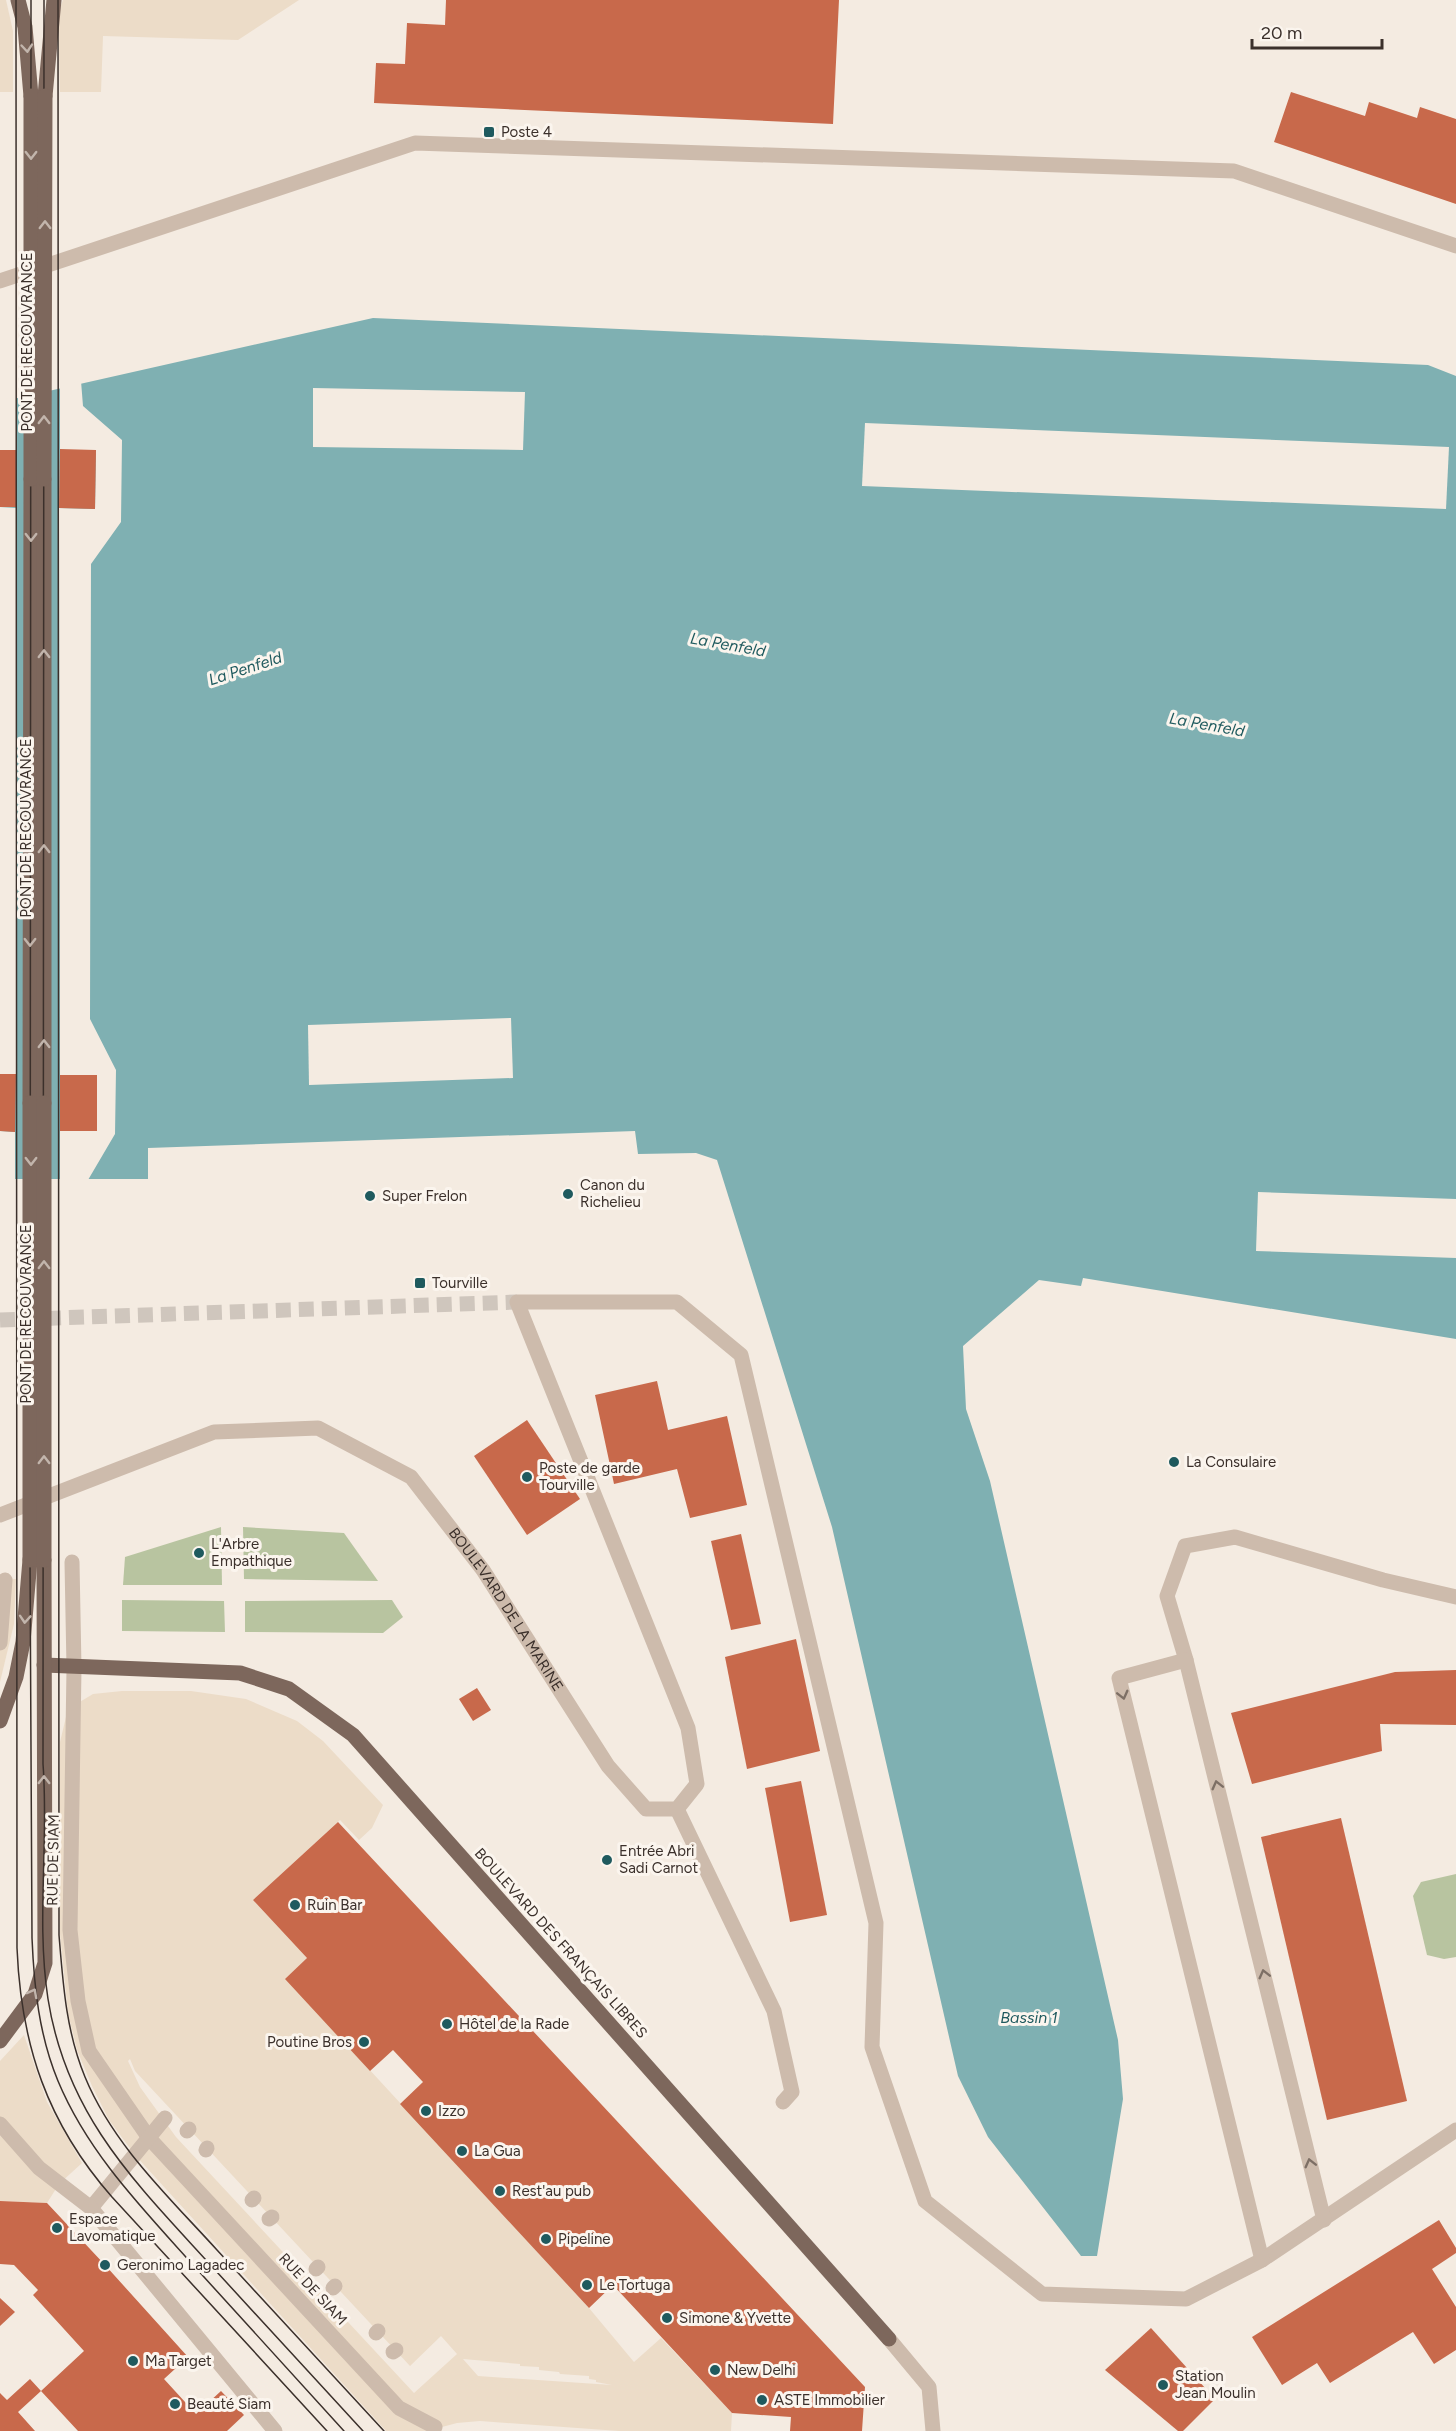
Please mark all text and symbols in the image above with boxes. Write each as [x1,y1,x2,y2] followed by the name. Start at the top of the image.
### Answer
[1252,12,1382,50] scale bar
[1261,22,1302,44] text: 20 m
[20,43,33,52] one-way arrow
[501,123,552,141] place label: Poste 4
[482,125,496,139] marker: Poste 4
[25,150,37,159] one-way arrow
[39,221,51,230] one-way arrow
[18,252,36,432] street label: PONT DE RECOUVRANCE
[38,416,50,425] one-way arrow
[25,533,37,542] one-way arrow
[689,629,768,661] water label: La Penfeld
[206,648,285,689] water label: La Penfeld
[38,650,50,659] one-way arrow
[1168,709,1247,741] water label: La Penfeld
[17,738,35,918] street label: PONT DE RECOUVRANCE
[38,845,50,854] one-way arrow
[24,938,36,947] one-way arrow
[38,1040,50,1049] one-way arrow
[25,1157,37,1166] one-way arrow
[580,1176,645,1211] place label: Canon du Richelieu
[382,1187,467,1205] place label: Super Frelon
[561,1187,575,1201] marker: Canon du Richelieu
[363,1189,377,1203] marker: Super Frelon
[17,1224,35,1404] street label: PONT DE RECOUVRANCE
[38,1260,50,1269] one-way arrow
[432,1274,488,1292] place label: Tourville
[413,1276,427,1290] marker: Tourville
[1186,1453,1276,1471] place label: La Consulaire
[38,1455,50,1464] one-way arrow
[1167,1455,1181,1469] marker: La Consulaire
[539,1459,640,1494] place label: Poste de garde Tourville
[520,1470,534,1484] marker: Poste de garde Tourville
[445,1524,567,1695] street label: BOULEVARD DE LA MARINE
[211,1535,292,1570] place label: L'Arbre Empathique
[192,1546,206,1560] marker: L'Arbre Empathique
[19,1614,32,1623] one-way arrow
[1116,1690,1129,1700] one-way arrow
[38,1775,50,1784] one-way arrow
[1211,1780,1224,1790] one-way arrow
[43,1814,63,1906] street label: RUE DE SIAM
[619,1842,698,1877] place label: Entrée Abri Sadi Carnot
[471,1844,651,2042] street label: BOULEVARD DES FRANÇAIS LIBRES
[600,1853,614,1867] marker: Entrée Abri Sadi Carnot
[307,1896,362,1914] place label: Ruin Bar
[288,1898,302,1912] marker: Ruin Bar
[1258,1969,1271,1979] one-way arrow
[26,1989,38,2000] one-way arrow
[1000,2008,1058,2027] water label: Bassin 1
[459,2015,569,2033] place label: Hôtel de la Rade
[440,2017,454,2031] marker: Hôtel de la Rade
[267,2033,352,2051] place label: Poutine Bros
[357,2035,371,2049] marker: Poutine Bros
[438,2102,466,2120] place label: Izzo
[419,2104,433,2118] marker: Izzo
[474,2142,521,2160] place label: La Gua
[455,2144,469,2158] marker: La Gua
[1305,2159,1318,2169] one-way arrow
[512,2182,591,2200] place label: Rest'au pub
[493,2184,507,2198] marker: Rest'au pub
[69,2210,155,2245] place label: Espace Lavomatique
[50,2221,64,2235] marker: Espace Lavomatique
[558,2230,611,2248] place label: Pipeline
[539,2232,553,2246] marker: Pipeline
[275,2249,351,2329] street label: RUE DE SIAM
[117,2256,244,2274] place label: Geronimo Lagadec
[98,2258,112,2272] marker: Geronimo Lagadec
[599,2276,670,2294] place label: Le Tortuga
[580,2278,594,2292] marker: Le Tortuga
[679,2309,791,2327] place label: Simone & Yvette
[660,2311,674,2325] marker: Simone & Yvette
[145,2352,212,2370] place label: Ma Target
[126,2354,140,2368] marker: Ma Target
[727,2361,796,2379] place label: New Delhi
[708,2363,722,2377] marker: New Delhi
[1175,2367,1256,2402] place label: Station Jean Moulin
[1156,2378,1170,2392] marker: Station Jean Moulin
[774,2391,885,2409] place label: ASTE Immobilier
[755,2393,769,2407] marker: ASTE Immobilier
[187,2395,271,2413] place label: Beauté Siam
[168,2397,182,2411] marker: Beauté Siam

